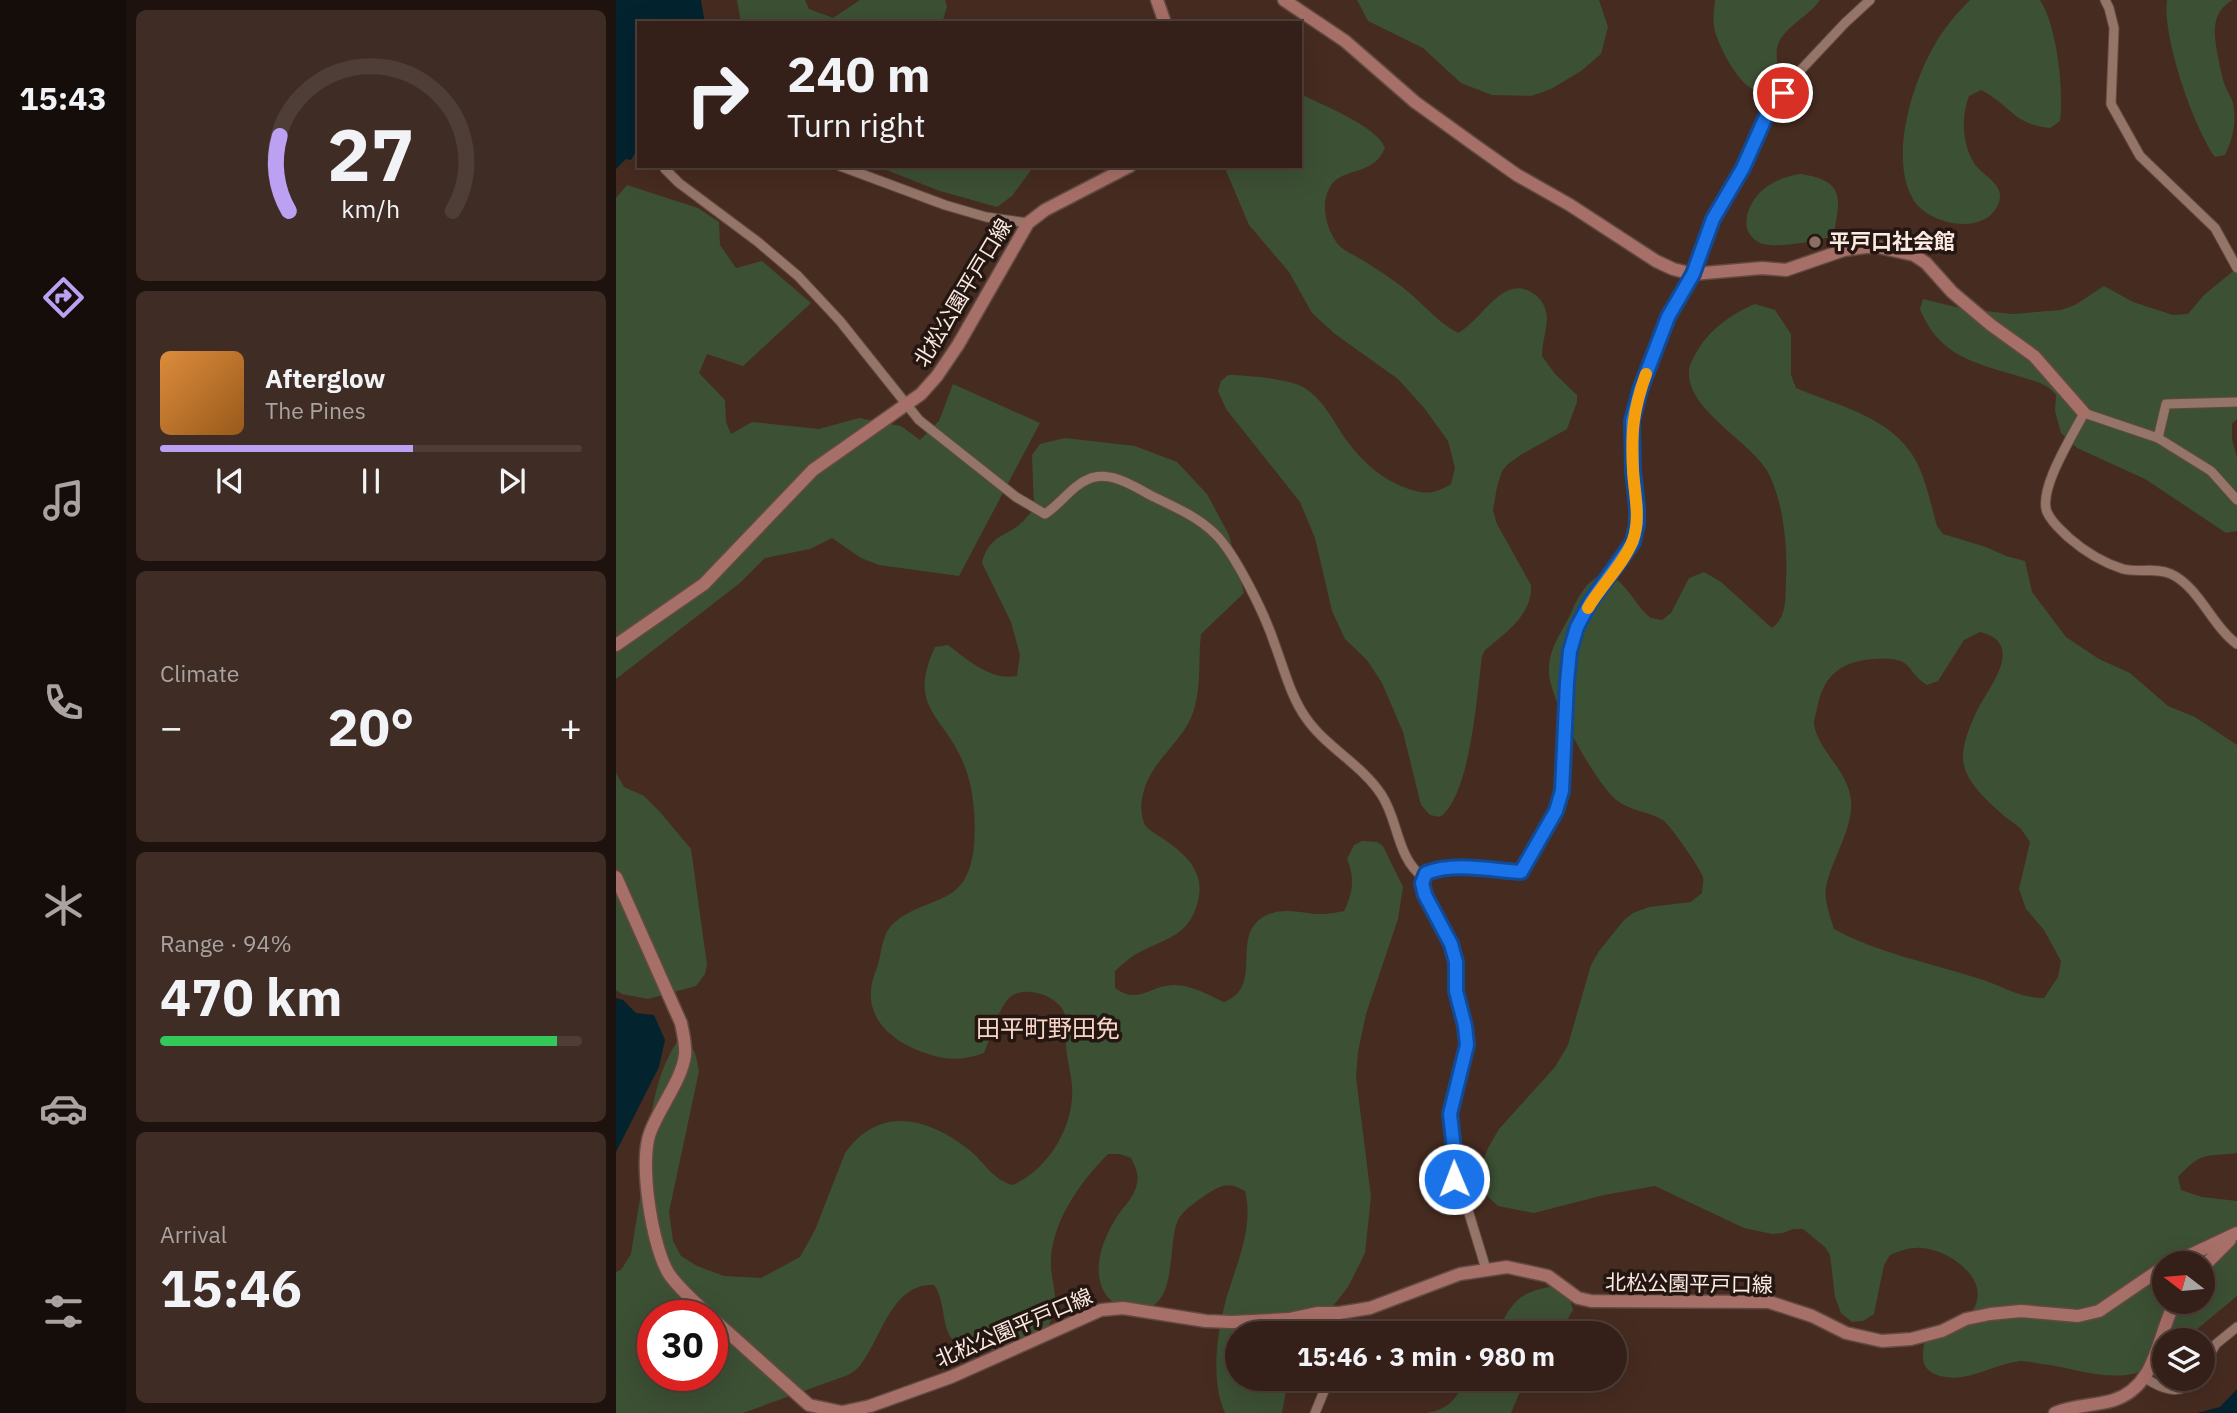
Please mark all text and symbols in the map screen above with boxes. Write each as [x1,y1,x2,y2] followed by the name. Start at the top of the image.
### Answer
[787,42,931,105] text: 240 m
[672,49,763,140] icon: right
[1753,63,1813,123] pin
[1764,74,1802,112] icon: arrive
[19,77,107,119] text: 15:43
[787,104,925,146] text: Turn right
[327,107,415,202] text: 27
[342,192,400,225] text: km/h
[907,213,1017,372] street label: 北松公園平戸口線
[1829,227,1955,255] place label: 平戸口社会館
[1807,234,1823,250] marker: 平戸口社会館
[39,273,88,322] icon: directions
[265,361,385,395] text: Afterglow
[265,395,366,425] text: The Pines
[211,462,249,500] icon: previous
[352,462,390,500] icon: pause
[493,462,531,500] icon: next
[39,476,88,525] icon: music
[160,658,239,688] text: Climate
[39,678,88,727] icon: phone
[328,693,414,760] text: 20°
[160,702,183,751] text: −
[559,702,582,751] text: +
[39,881,88,930] icon: climate
[160,928,292,958] text: Range · 94%
[160,963,342,1030] text: 470 km
[976,1012,1120,1044] district label: 田平町野田免
[39,1084,88,1133] icon: car
[1417,1142,1491,1216] position arrow
[160,1219,227,1249] text: Arrival
[2152,1251,2216,1314] north arrow
[2152,1251,2215,1391] map controls
[160,1254,302,1321] text: 15:46
[1605,1268,1773,1298] street label: 北松公園平戸口線
[931,1281,1096,1373] street label: 北松公園平戸口線
[39,1287,88,1336] icon: filters
[637,1300,728,1391] speed limit sign: 30
[2152,1328,2215,1391] button: layers
[1297,1339,1555,1373] text: 15:46 · 3 min · 980 m

